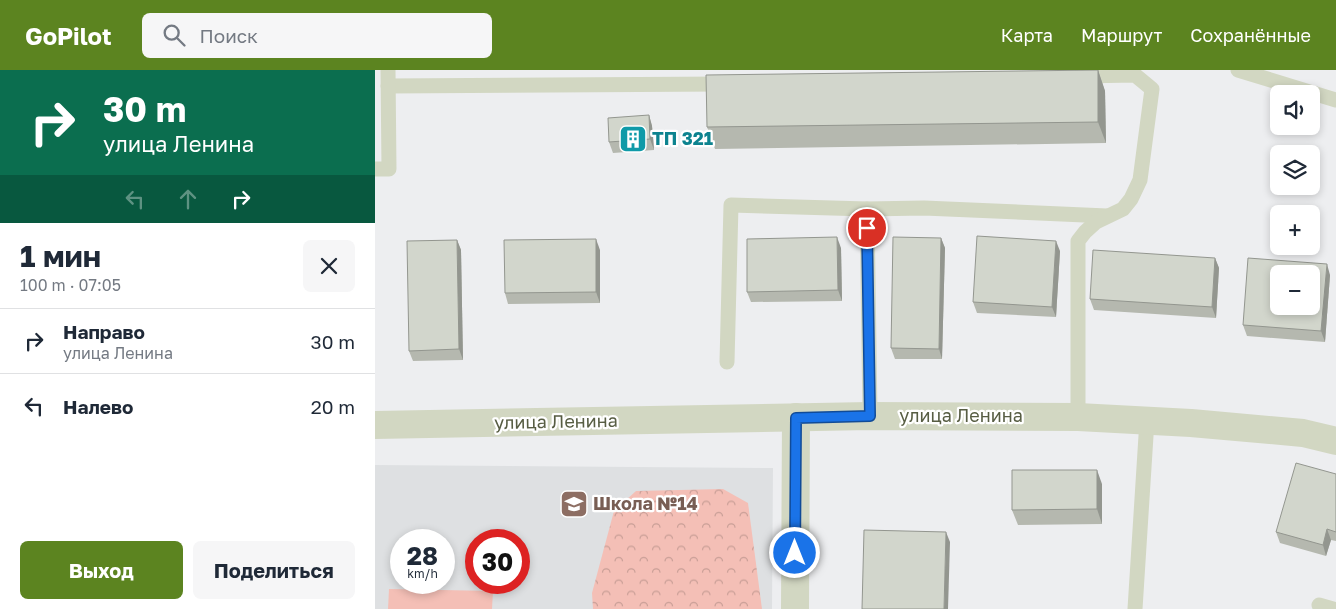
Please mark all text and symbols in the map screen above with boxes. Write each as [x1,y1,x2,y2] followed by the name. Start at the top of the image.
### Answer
[142,13,492,58] search box
[25,21,112,50] text: GoPilot
[160,21,188,49] icon: search
[200,24,258,47] text: Поиск
[1001,24,1053,46] text: Карта
[1081,24,1162,46] text: Маршрут
[1190,24,1311,46] text: Сохранённые
[1270,85,1320,315] map controls
[1270,85,1320,135] button: sound
[103,88,186,130] text: 30 m
[20,90,85,155] icon: right
[618,124,648,154] building icon: ТП 321
[652,127,713,149] place label: ТП 321
[103,130,254,157] text: улица Ленина
[1270,145,1320,195] button: layers
[121,185,149,213] icon: left
[174,185,202,213] icon: ahead
[227,185,255,213] icon: right
[1270,205,1320,255] button: +
[846,207,888,249] pin
[853,214,881,242] icon: arrive
[20,238,101,274] text: 1 мин
[303,240,355,292] button: close
[1270,265,1320,315] button: −
[20,275,121,295] text: 100 m · 07:05
[63,320,145,343] text: Направо
[20,327,48,355] icon: right
[311,330,355,353] text: 30 m
[63,343,173,363] text: улица Ленина
[20,392,48,420] icon: left
[63,395,133,418] text: Налево
[311,395,355,418] text: 20 m
[899,404,1023,426] street label: улица Ленина
[494,409,618,433] street label: улица Ленина
[559,489,589,519] school or university icon: Школа №14
[593,492,698,514] place label: Школа №14
[768,526,820,578] position arrow
[465,529,530,594] speed limit sign: 30
[407,540,438,571] text: 28
[20,541,183,599] button: Выход
[193,541,355,599] button: Поделиться
[407,566,438,581] text: km/h

